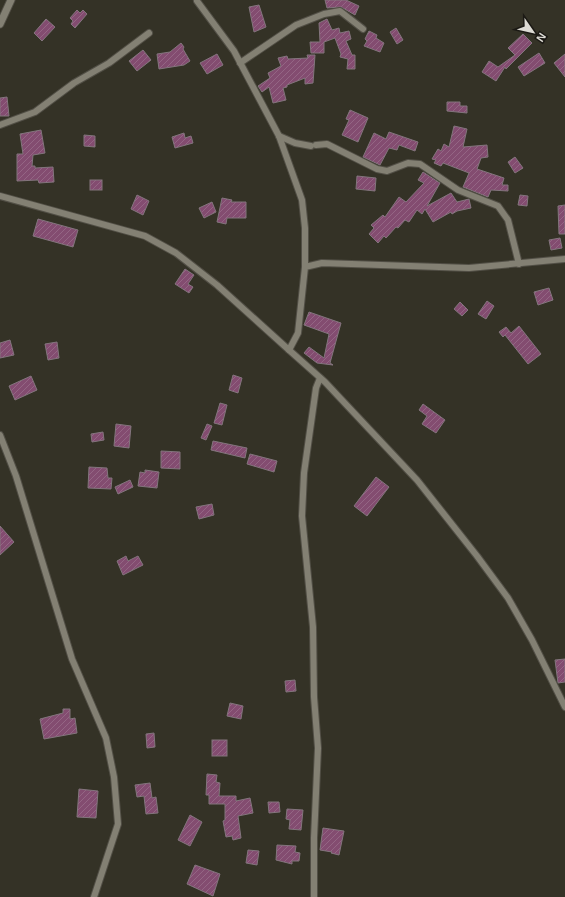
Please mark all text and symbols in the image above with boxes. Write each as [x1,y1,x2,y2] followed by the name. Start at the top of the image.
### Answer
[513,12,553,52] north arrow
[534,31,548,44] text: N

